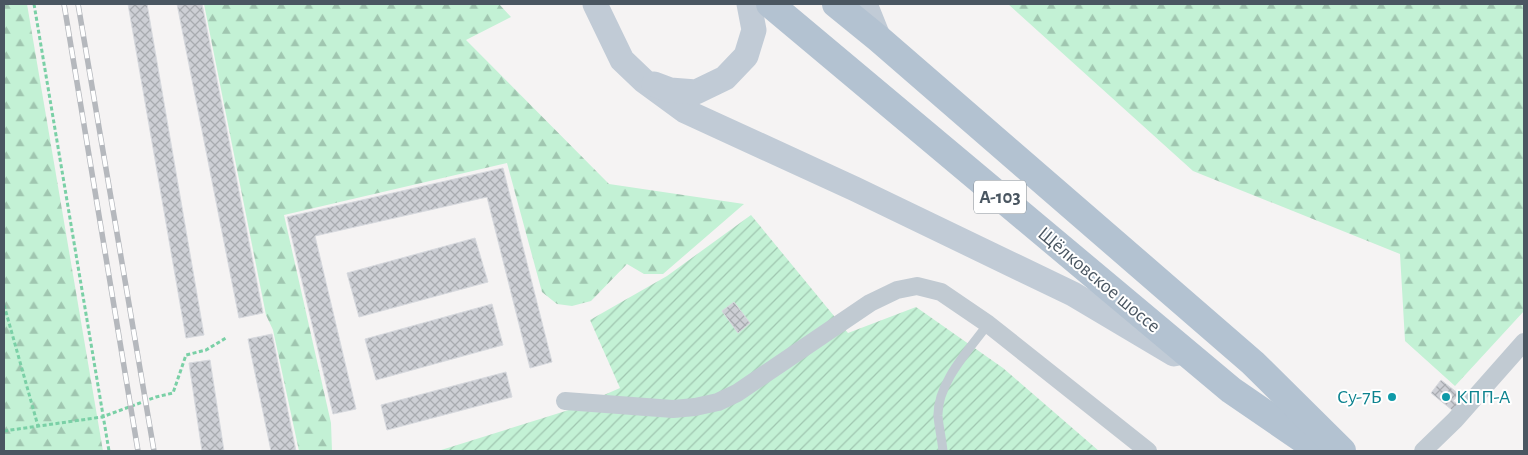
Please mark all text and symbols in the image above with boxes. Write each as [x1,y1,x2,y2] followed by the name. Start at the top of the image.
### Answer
[974,180,1026,213] road number: А-103
[1034,223,1164,337] street label: Щёлковское шоссе
[1337,387,1382,407] place label: Су-7Б
[1456,387,1511,407] place label: КПП-А
[1386,391,1398,403] marker: Су-7Б
[1440,391,1452,403] marker: КПП-А

